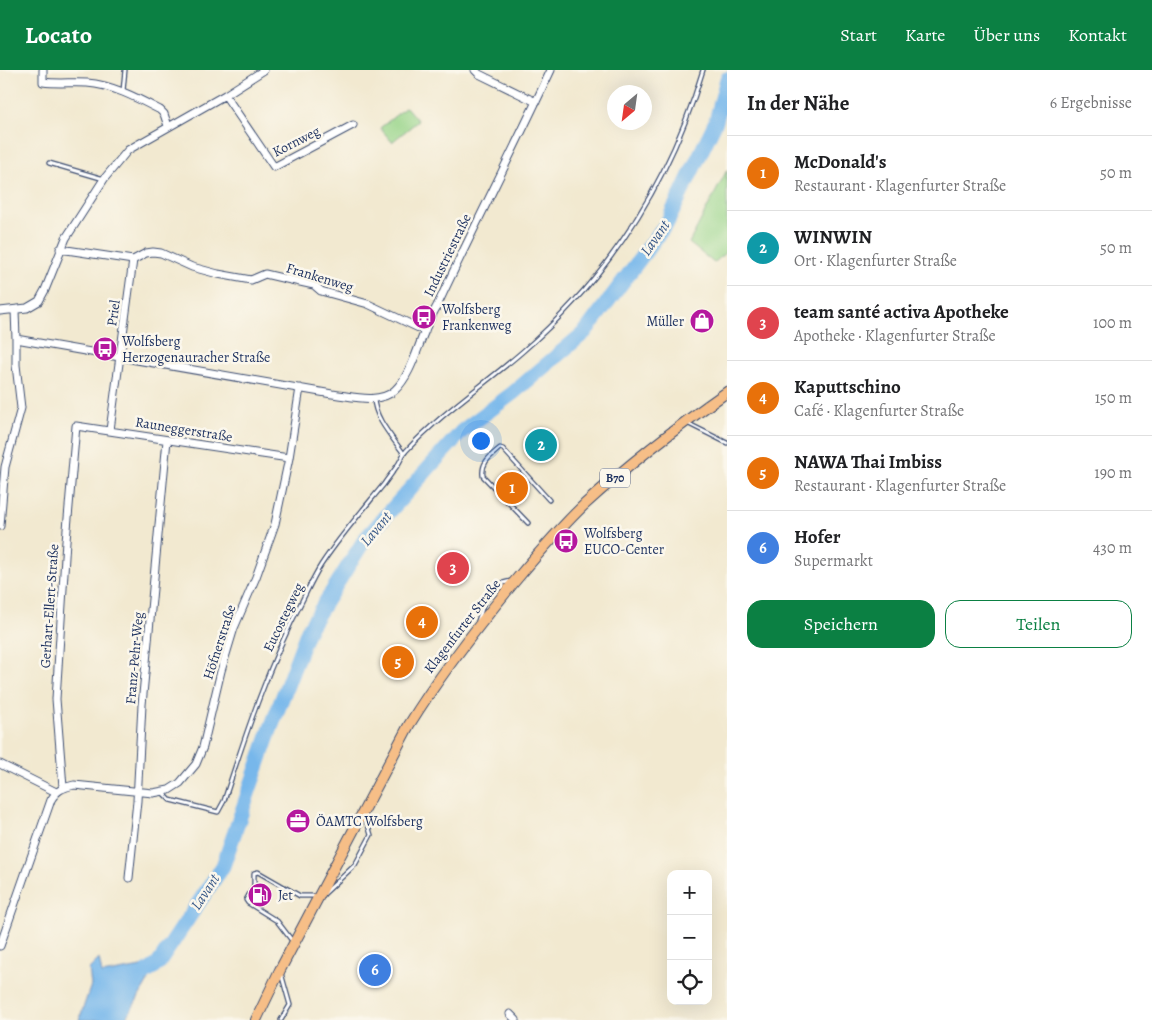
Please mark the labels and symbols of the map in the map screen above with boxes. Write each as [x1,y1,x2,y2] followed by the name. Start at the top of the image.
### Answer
[607,85,652,130] north arrow
[269,121,323,161] street label: Kornweg
[419,211,476,300] street label: Industriestraße
[636,216,675,260] water label: Lavant
[284,258,356,297] street label: Frankenweg
[102,298,125,328] street label: Priel
[441,300,511,335] place label: Wolfsberg Frankenweg
[411,304,437,330] bus stop icon: Wolfsberg Frankenweg
[689,308,715,334] shop icon: Müller
[646,312,685,331] place label: Müller
[121,332,270,367] place label: Wolfsberg Herzogenauracher Straße
[92,336,118,362] bus stop icon: Wolfsberg Herzogenauracher Straße
[134,412,234,447] street label: Rauneggerstraße
[525,426,557,464] pin: 2
[468,428,494,454] your location
[600,468,630,488] road number: B70
[496,469,528,507] pin: 1
[356,507,397,550] water label: Lavant
[583,524,665,559] place label: Wolfsberg EUCO-Center
[553,528,579,554] bus stop icon: Wolfsberg EUCO-Center
[36,543,63,669] street label: Gerhart-Ellert-Straße
[437,549,469,587] pin: 3
[420,575,505,677] street label: Klagenfurter Straße
[259,580,308,655] street label: Eucostegweg
[198,602,241,682] street label: Höfnerstraße
[406,603,438,641] pin: 4
[121,611,148,705] street label: Franz-Pehr-Weg
[382,643,414,681] pin: 5
[285,808,311,834] office icon: ÖAMTC Wolfsberg
[316,812,423,831] place label: ÖAMTC Wolfsberg
[186,870,224,914] water label: Lavant
[247,882,273,908] fuel station icon: Jet
[278,886,293,905] place label: Jet
[359,951,391,989] pin: 6

